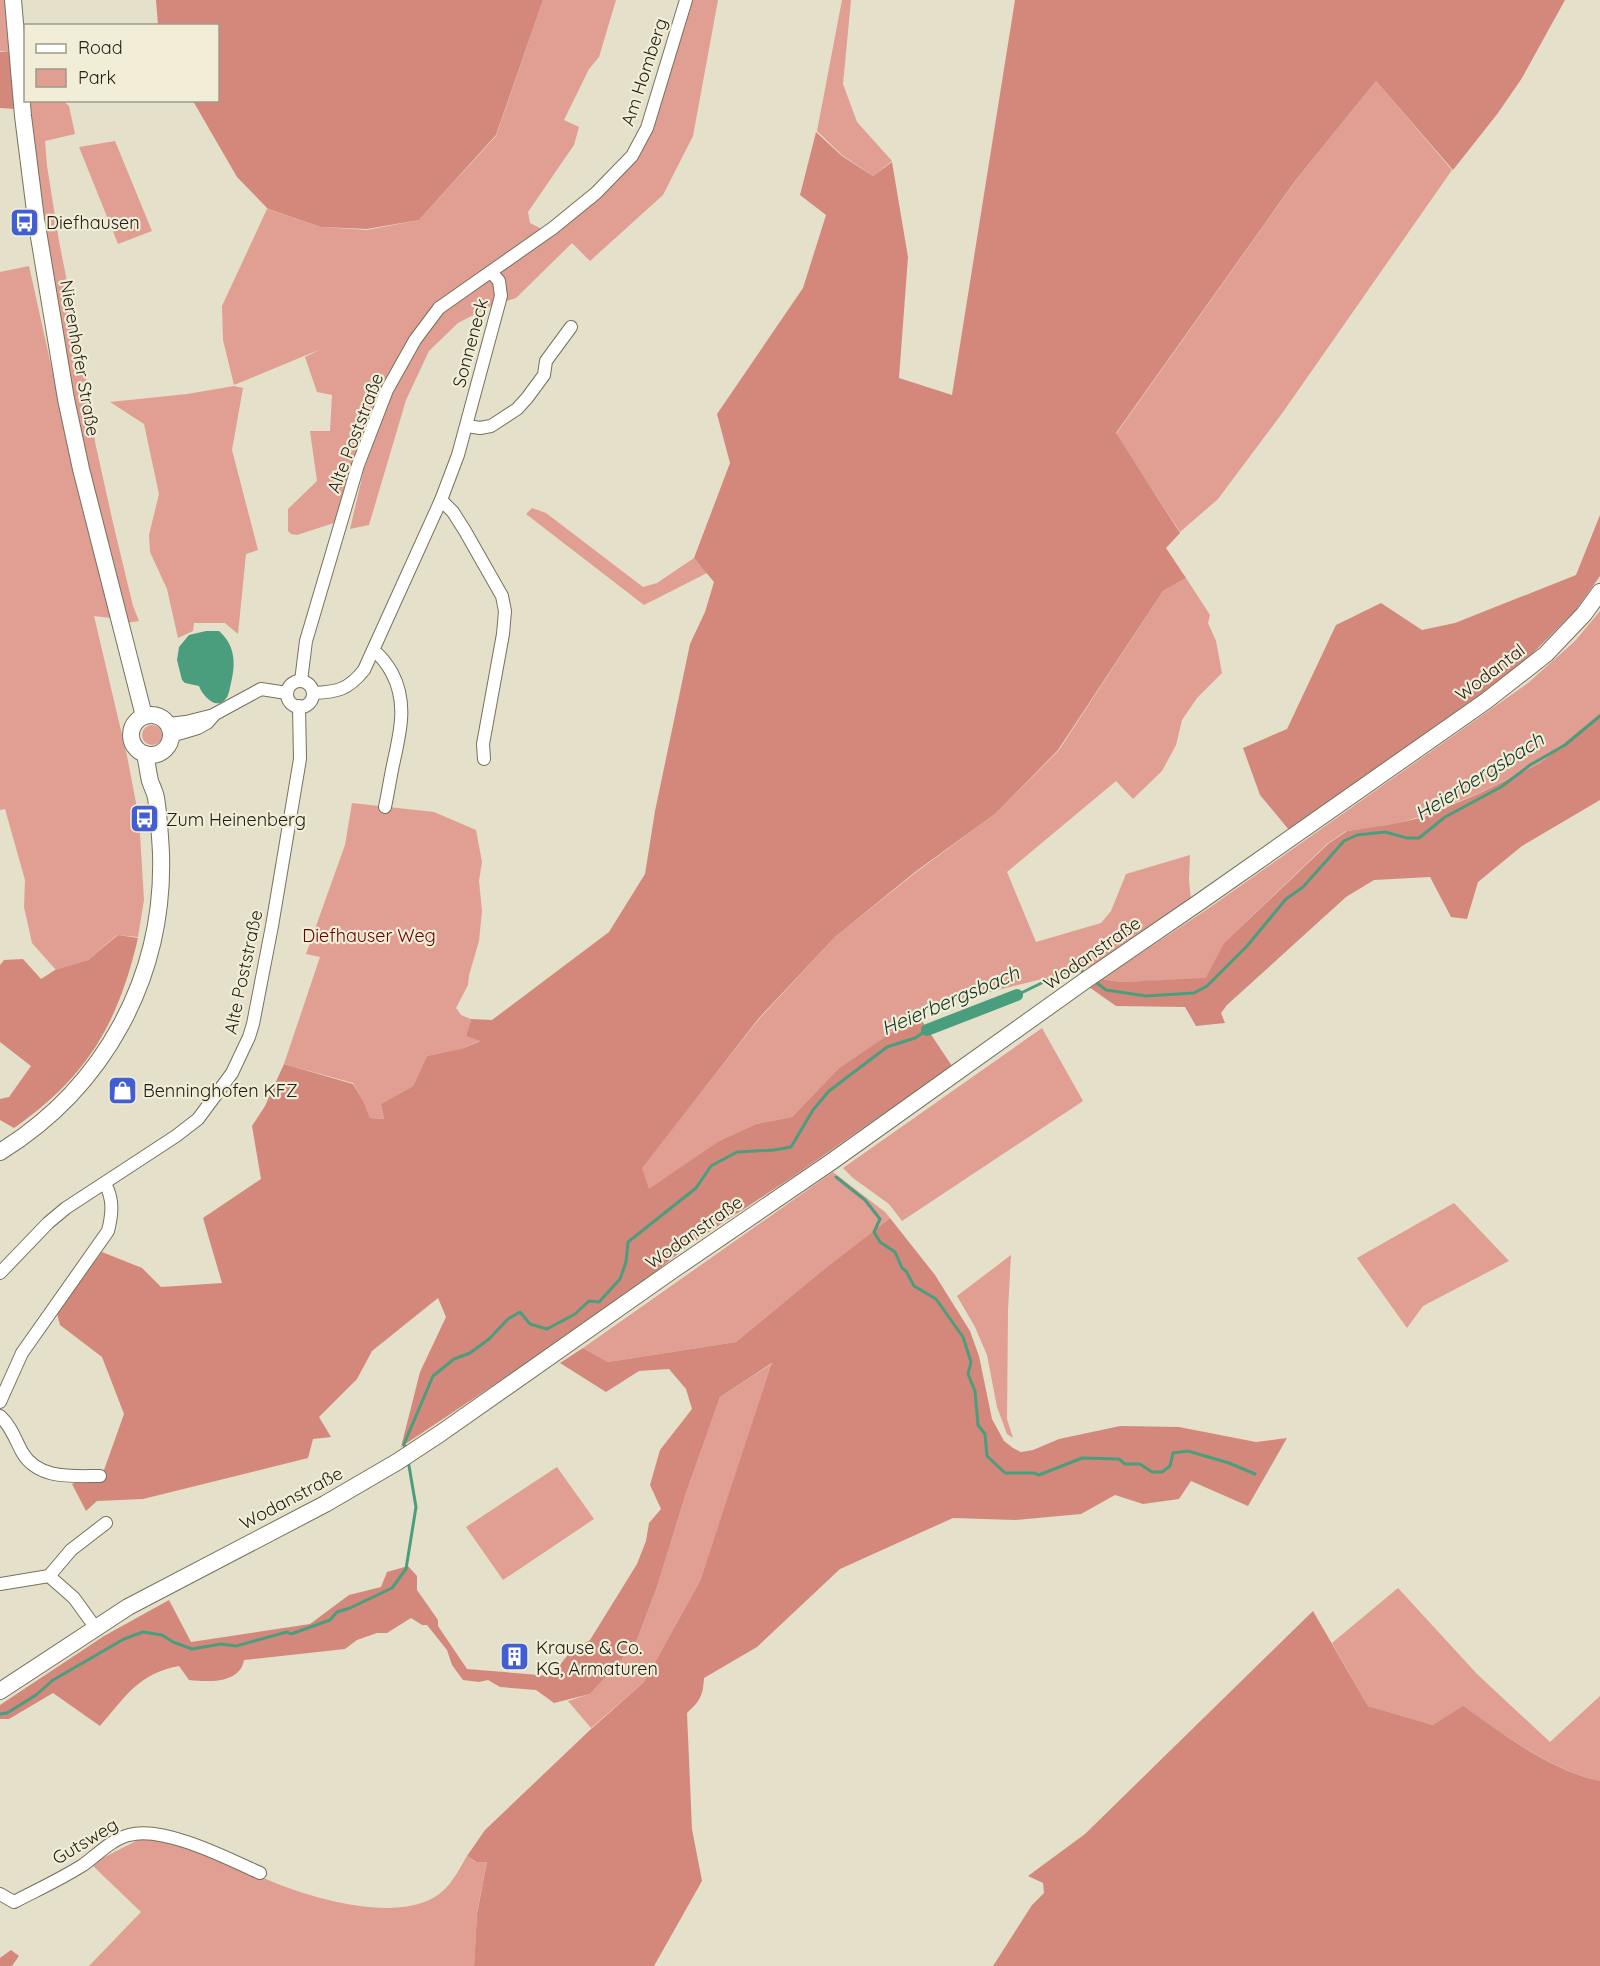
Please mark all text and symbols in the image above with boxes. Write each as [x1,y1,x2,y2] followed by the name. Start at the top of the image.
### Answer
[616,15,672,129] street label: Am Homberg
[24,24,219,102] legend
[78,36,123,59] text: Road
[78,66,116,89] text: Park
[9,206,41,238] bus stop icon: Diefhausen
[46,211,140,234] place label: Diefhausen
[55,278,105,438] street label: Nierenhofer Straße
[447,296,493,390] street label: Sonneneck
[322,370,388,496] street label: Alte Poststraße
[1451,638,1529,706] street label: Wodantal
[1410,726,1549,826] water label: Heierbergsbach
[129,803,161,835] bus stop icon: Zum Heinenberg
[166,808,306,831] place label: Zum Heinenberg
[219,908,267,1036] street label: Alte Poststraße
[1039,911,1145,995] street label: Wodanstraße
[302,924,436,947] park label: Diefhauser Weg
[877,959,1023,1040] water label: Heierbergsbach
[106,1074,138,1106] shop icon: Benninghofen KFZ
[143,1079,297,1102] place label: Benninghofen KFZ
[641,1190,747,1274] street label: Wodanstraße
[236,1461,346,1535] street label: Wodanstraße
[536,1636,658,1680] place label: Krause & Co. KG, Armaturen
[499,1641,531,1673] building icon: Krause & Co. KG, Armaturen
[48,1812,122,1870] street label: Gutsweg

